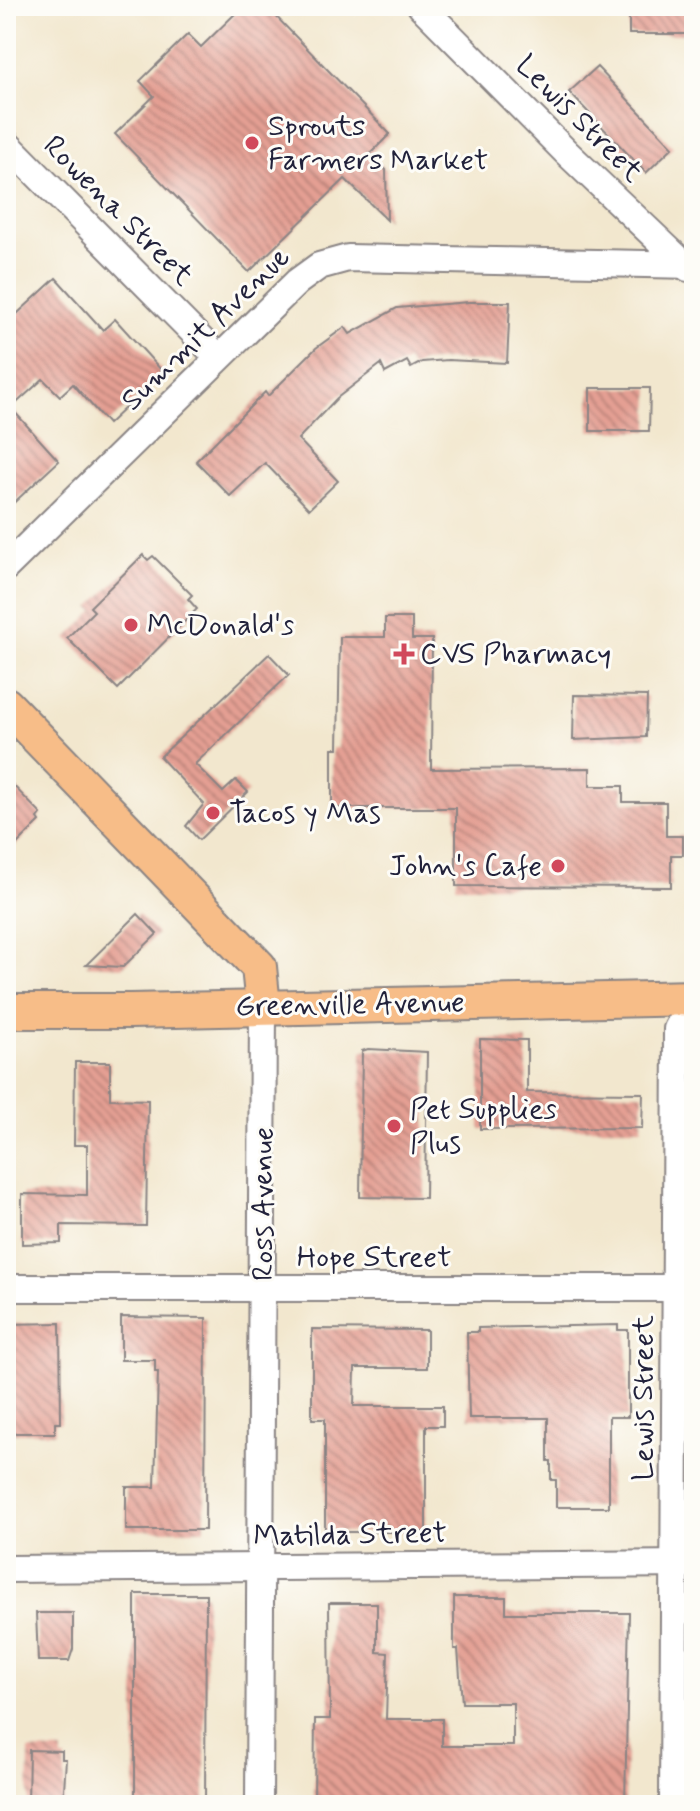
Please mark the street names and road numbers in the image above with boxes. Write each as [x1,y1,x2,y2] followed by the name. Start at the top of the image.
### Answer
[507,47,652,192] street label: Lewis Street
[34,127,202,295] street label: Rowena Street
[113,238,299,420] street label: Summit Avenue
[235,984,465,1026] street label: Greenville Avenue
[244,1127,283,1281] street label: Ross Avenue
[297,1238,451,1277] street label: Hope Street
[624,1315,663,1481] street label: Lewis Street
[253,1514,447,1556] street label: Matilda Street

